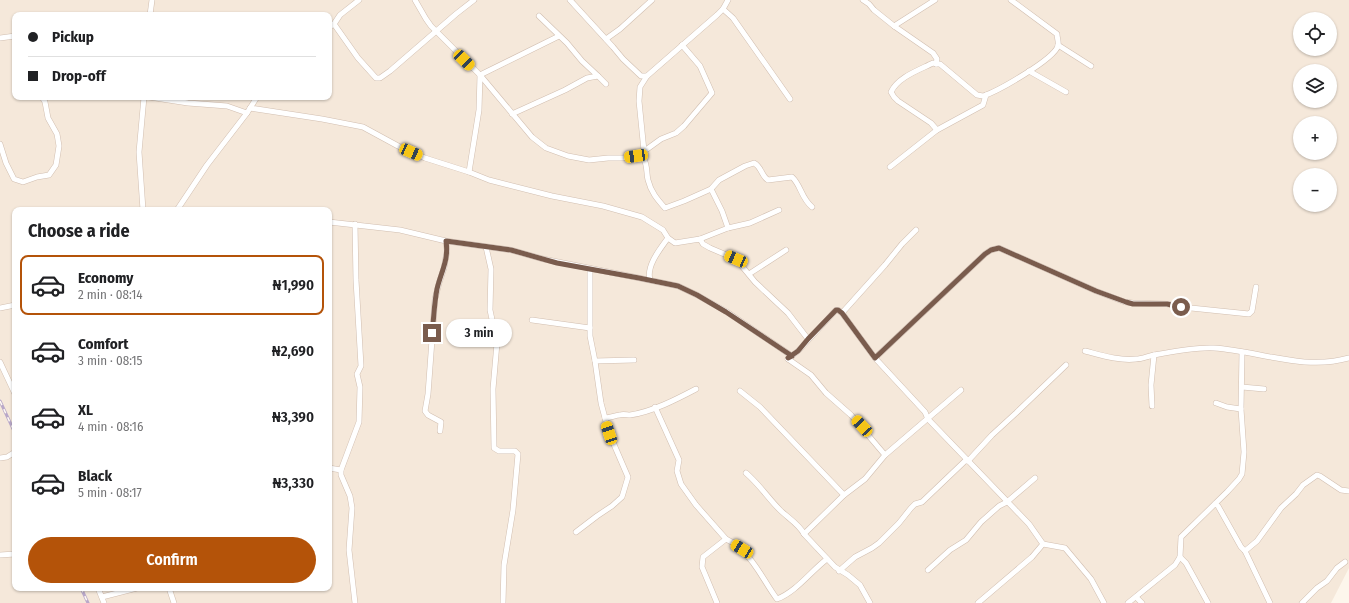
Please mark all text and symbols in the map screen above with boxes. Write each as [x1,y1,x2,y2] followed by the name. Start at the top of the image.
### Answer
[1293,12,1337,212] map controls
[1293,12,1337,56] button: locate
[52,28,94,46] text: Pickup
[451,47,477,73] car
[1293,64,1337,108] button: layers
[52,67,106,85] text: Drop-off
[1293,116,1337,160] button: +
[398,142,424,162] car
[623,148,649,164] car
[1293,168,1337,212] button: −
[28,220,130,242] text: Choose a ride
[723,249,749,269] car
[30,267,66,303] icon: car
[78,269,133,287] text: Economy
[273,276,314,294] text: ₦1,990
[78,287,143,302] text: 2 min · 08:14
[1172,298,1190,316] route start
[446,319,512,347] callout: 3 min
[423,324,441,342] route end
[465,325,494,340] text: 3 min
[30,333,66,369] icon: car
[78,335,129,353] text: Comfort
[272,342,314,360] text: ₦2,690
[78,353,142,368] text: 3 min · 08:15
[30,399,66,435] icon: car
[78,401,93,419] text: XL
[272,408,314,426] text: ₦3,390
[849,413,875,439] car
[78,419,143,434] text: 4 min · 08:16
[600,420,618,446] car
[30,465,66,501] icon: car
[78,467,112,485] text: Black
[272,474,314,492] text: ₦3,330
[78,485,142,500] text: 5 min · 08:17
[28,537,316,583] button: Confirm
[729,538,755,560] car

